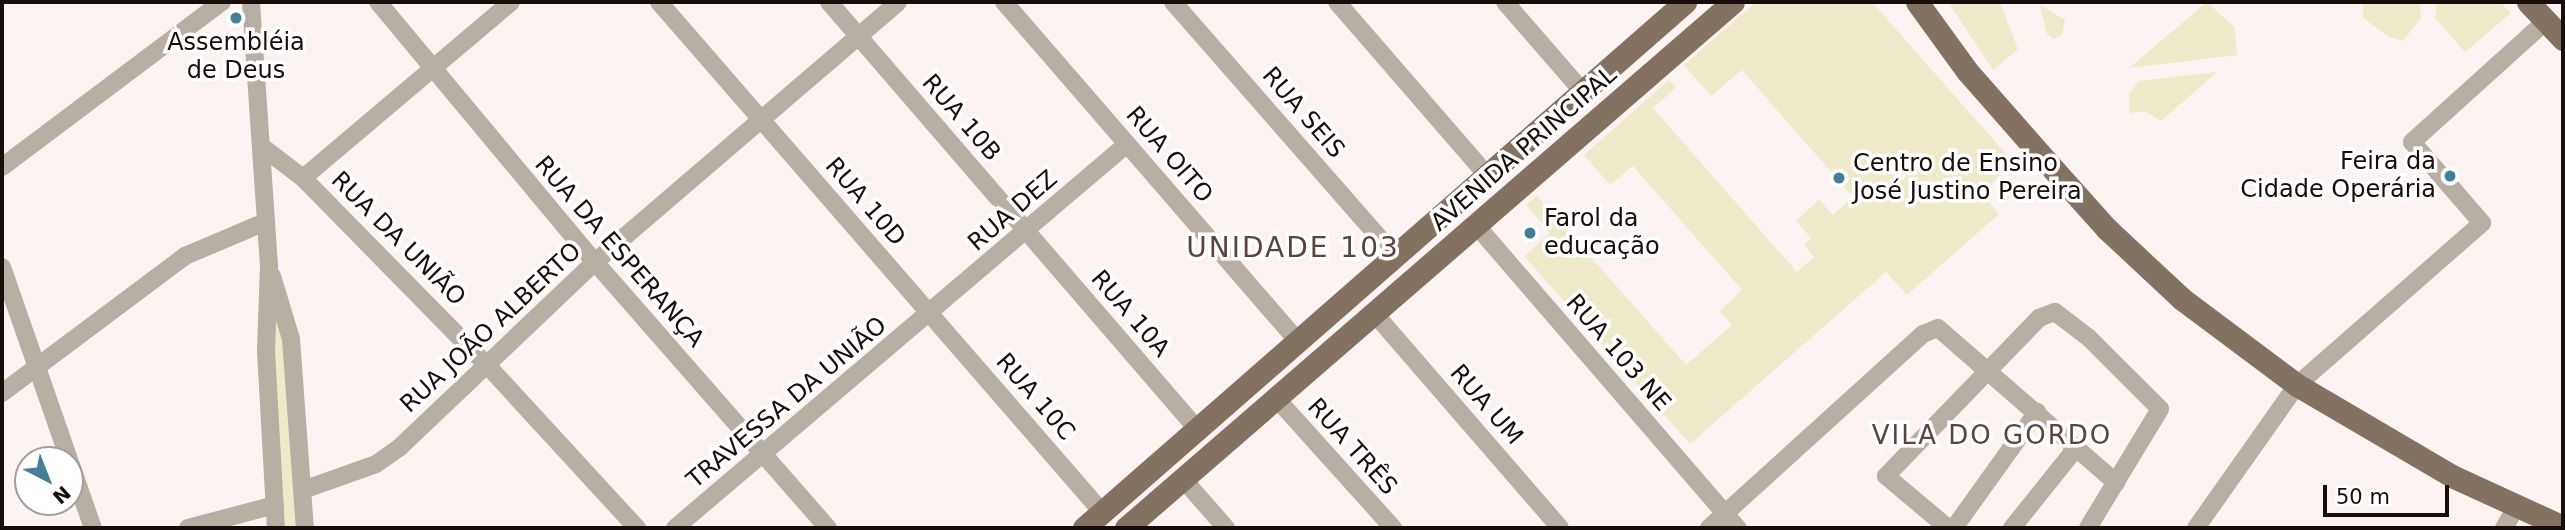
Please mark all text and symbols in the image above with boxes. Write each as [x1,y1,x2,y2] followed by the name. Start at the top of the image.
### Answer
[228,10,244,26] marker: Assembléia de Deus
[167,29,305,85] place label: Assembléia de Deus
[1425,61,1623,237] street label: AVENIDA PRINCIPAL
[1256,62,1350,164] street label: RUA SEIS
[916,69,1006,167] street label: RUA 10B
[1119,101,1219,209] street label: RUA OITO
[2240,148,2436,204] place label: Feira da Cidade Operária
[1853,150,2082,206] place label: Centro de Ensino José Justino Pereira
[528,151,710,353] street label: RUA DA ESPERANÇA
[819,152,911,252] street label: RUA 10D
[963,165,1063,257] street label: RUA DEZ
[325,166,471,312] street label: RUA DA UNIÃO
[2442,168,2458,184] marker: Feira da Cidade Operária
[1831,170,1847,186] marker: Centro de Ensino José Justino Pereira
[1544,205,1660,261] place label: Farol da educação
[1522,225,1538,241] marker: Farol da educação
[1188,231,1398,265] district label: UNIDADE 103
[395,237,587,419] street label: RUA JOÃO ALBERTO
[1085,265,1175,363] street label: RUA 10A
[1560,289,1676,417] street label: RUA 103 NE
[681,311,893,495] street label: TRAVESSA DA UNIÃO
[989,348,1081,446] street label: RUA 10C
[1443,359,1529,451] street label: RUA UM
[1301,393,1403,501] street label: RUA TRÊS
[1873,420,2111,452] district label: VILA DO GORDO
[14,446,84,516] north arrow
[2327,470,2453,514] scale bar
[48,482,75,509] text: N
[2336,485,2390,509] text: 50 m

